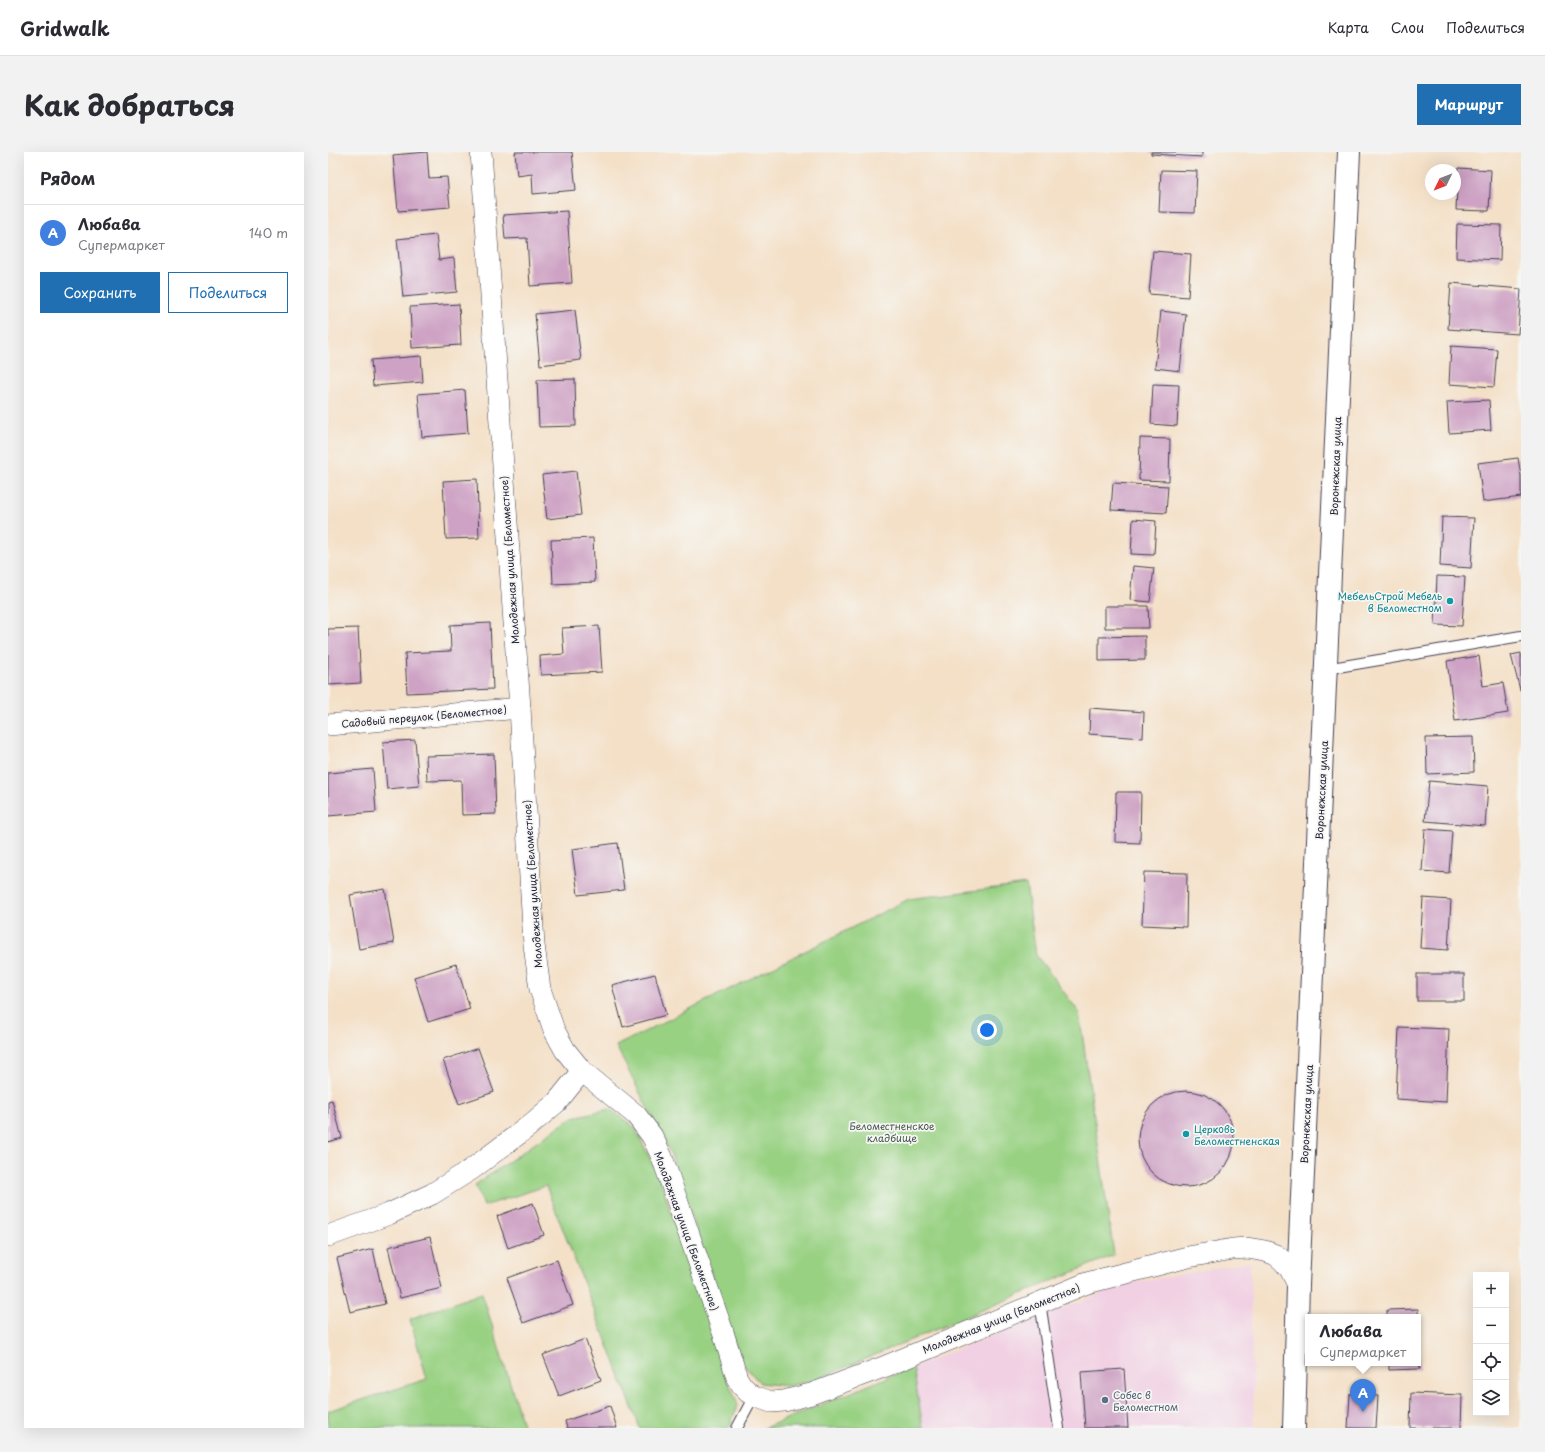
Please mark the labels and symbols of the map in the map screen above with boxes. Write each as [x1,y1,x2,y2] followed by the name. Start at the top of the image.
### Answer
[1425,164,1461,200] north arrow
[1326,416,1344,516] street label: Воронежская улица
[496,475,522,645] street label: Молодежная улица (Беломестное)
[1338,588,1442,615] place label: МебельСтрой Мебель в Беломестном
[1445,596,1455,606] marker: МебельСтрой Мебель в Беломестном
[341,701,507,732] street label: Садовый переулок (Беломестное)
[1311,739,1331,840] street label: Воронежская улица
[519,799,545,969] street label: Молодежная улица (Беломестное)
[977,1020,997,1040] your location
[1296,1063,1316,1164] street label: Воронежская улица
[849,1118,935,1145] park label: Беломестненское кладбище
[1194,1121,1280,1148] place label: Церковь Беломестненская
[1181,1129,1191,1139] marker: Церковь Беломестненская
[651,1149,723,1313] street label: Молодежная улица (Беломестное)
[920,1279,1082,1357] street label: Молодежная улица (Беломестное)
[1350,1379,1376,1412] pin: A
[1113,1387,1178,1414] place label: Собес в Беломестном
[1100,1395,1110,1405] marker: Собес в Беломестном

